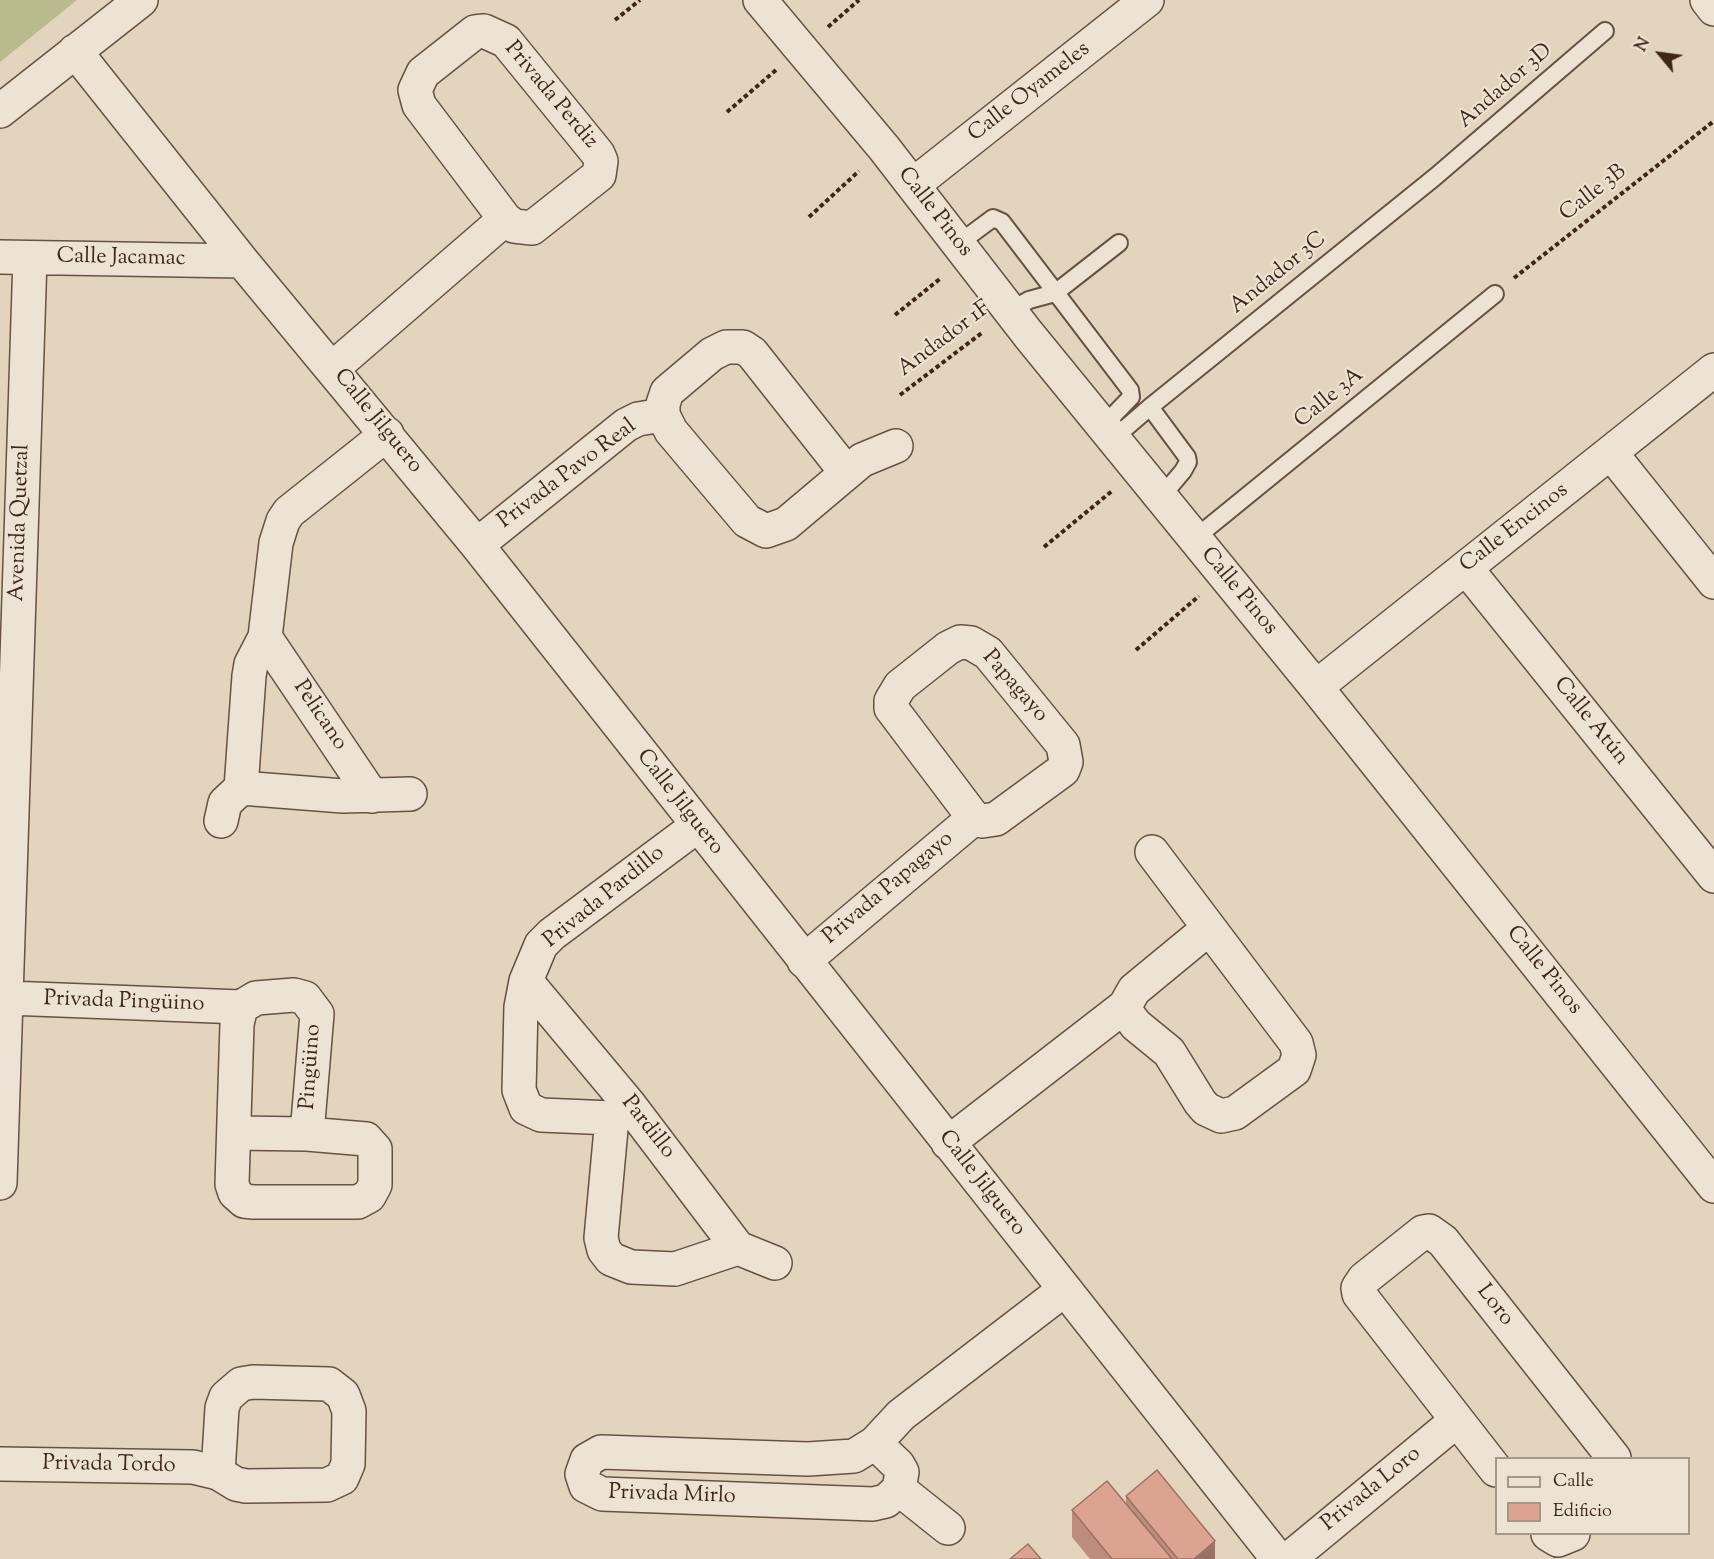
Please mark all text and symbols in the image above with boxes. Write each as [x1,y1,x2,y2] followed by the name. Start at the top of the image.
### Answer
[1630,24,1690,84] north arrow
[1631,34,1657,56] text: N
[497,37,603,155] street label: Privada Perdiz
[964,37,1096,149] street label: Calle Oyameles
[1453,39,1559,135] street label: Andador 3D
[1555,160,1633,228] street label: Calle 3B
[891,163,977,263] street label: Calle Pinos
[1225,227,1333,321] street label: Andador 3C
[56,245,186,273] street label: Calle Jacamac
[893,296,997,384] street label: Andador 1F
[1290,363,1370,435] street label: Calle 3A
[327,364,427,480] street label: Calle Jilguero
[494,414,642,536] street label: Privada Pavo Real
[5,444,37,602] street label: Avenida Quetzal
[1456,478,1574,580] street label: Calle Encinos
[1194,543,1282,641] street label: Calle Pinos
[975,645,1053,729] street label: Papagayo
[1547,673,1633,771] street label: Calle Atún
[286,676,352,756] street label: Pelicano
[629,745,729,861] street label: Calle Jilguero
[818,827,960,951] street label: Privada Papagayo
[539,841,671,955] street label: Privada Pardillo
[1499,921,1587,1021] street label: Calle Pinos
[43,987,205,1019] street label: Privada Pingüino
[296,1023,328,1111] street label: Pingüino
[614,1091,680,1165] street label: Pardillo
[931,1126,1031,1242] street label: Calle Jilguero
[1470,1280,1518,1332] street label: Loro
[1317,1442,1427,1538] street label: Privada Loro
[42,1452,176,1480] street label: Privada Tordo
[1495,1457,1690,1535] legend
[1553,1469,1594,1495] text: Calle
[608,1481,736,1511] street label: Privada Mirlo
[1553,1499,1612,1525] text: Edificio

